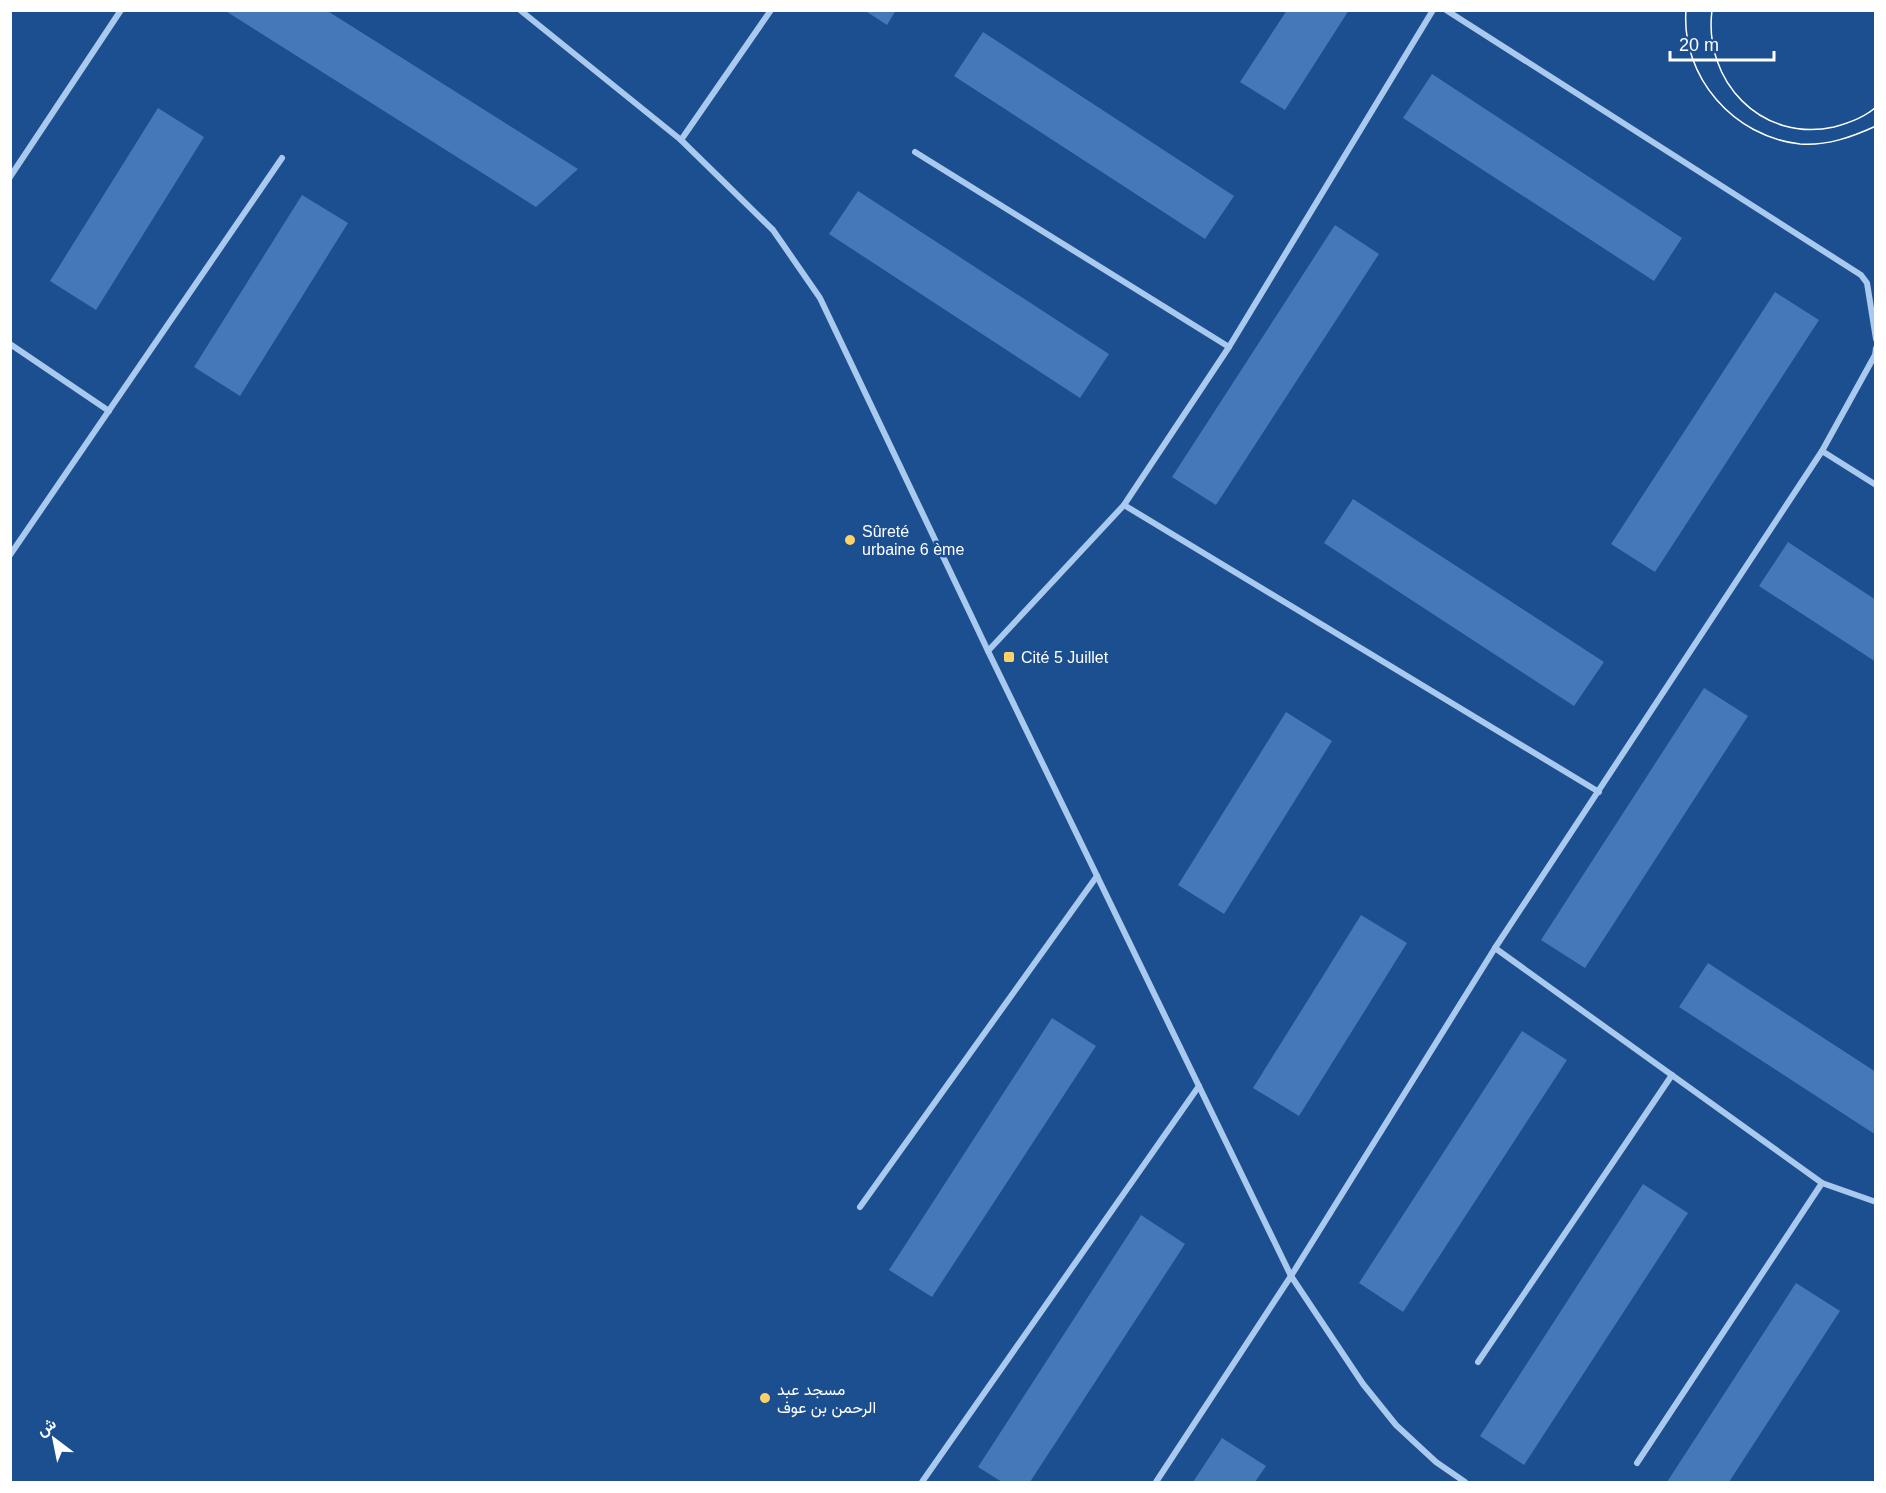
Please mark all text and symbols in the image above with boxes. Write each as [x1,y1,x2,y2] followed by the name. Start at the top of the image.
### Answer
[1670,24,1774,62] scale bar
[1679,35,1719,55] text: 20 m
[862,523,964,558] place label: Sûreté urbaine 6 ème
[843,533,857,547] marker: Sûreté urbaine 6 ème
[1021,649,1109,666] place label: Cité 5 Juillet
[1002,650,1016,664] marker: Cité 5 Juillet
[777,1381,876,1418] place label: مسجد عبد الرحمن بن عوف
[758,1391,772,1405] marker: مسجد عبد الرحمن بن عوف
[24,1409,84,1469] north arrow
[34,1414,60,1440] text: ش

